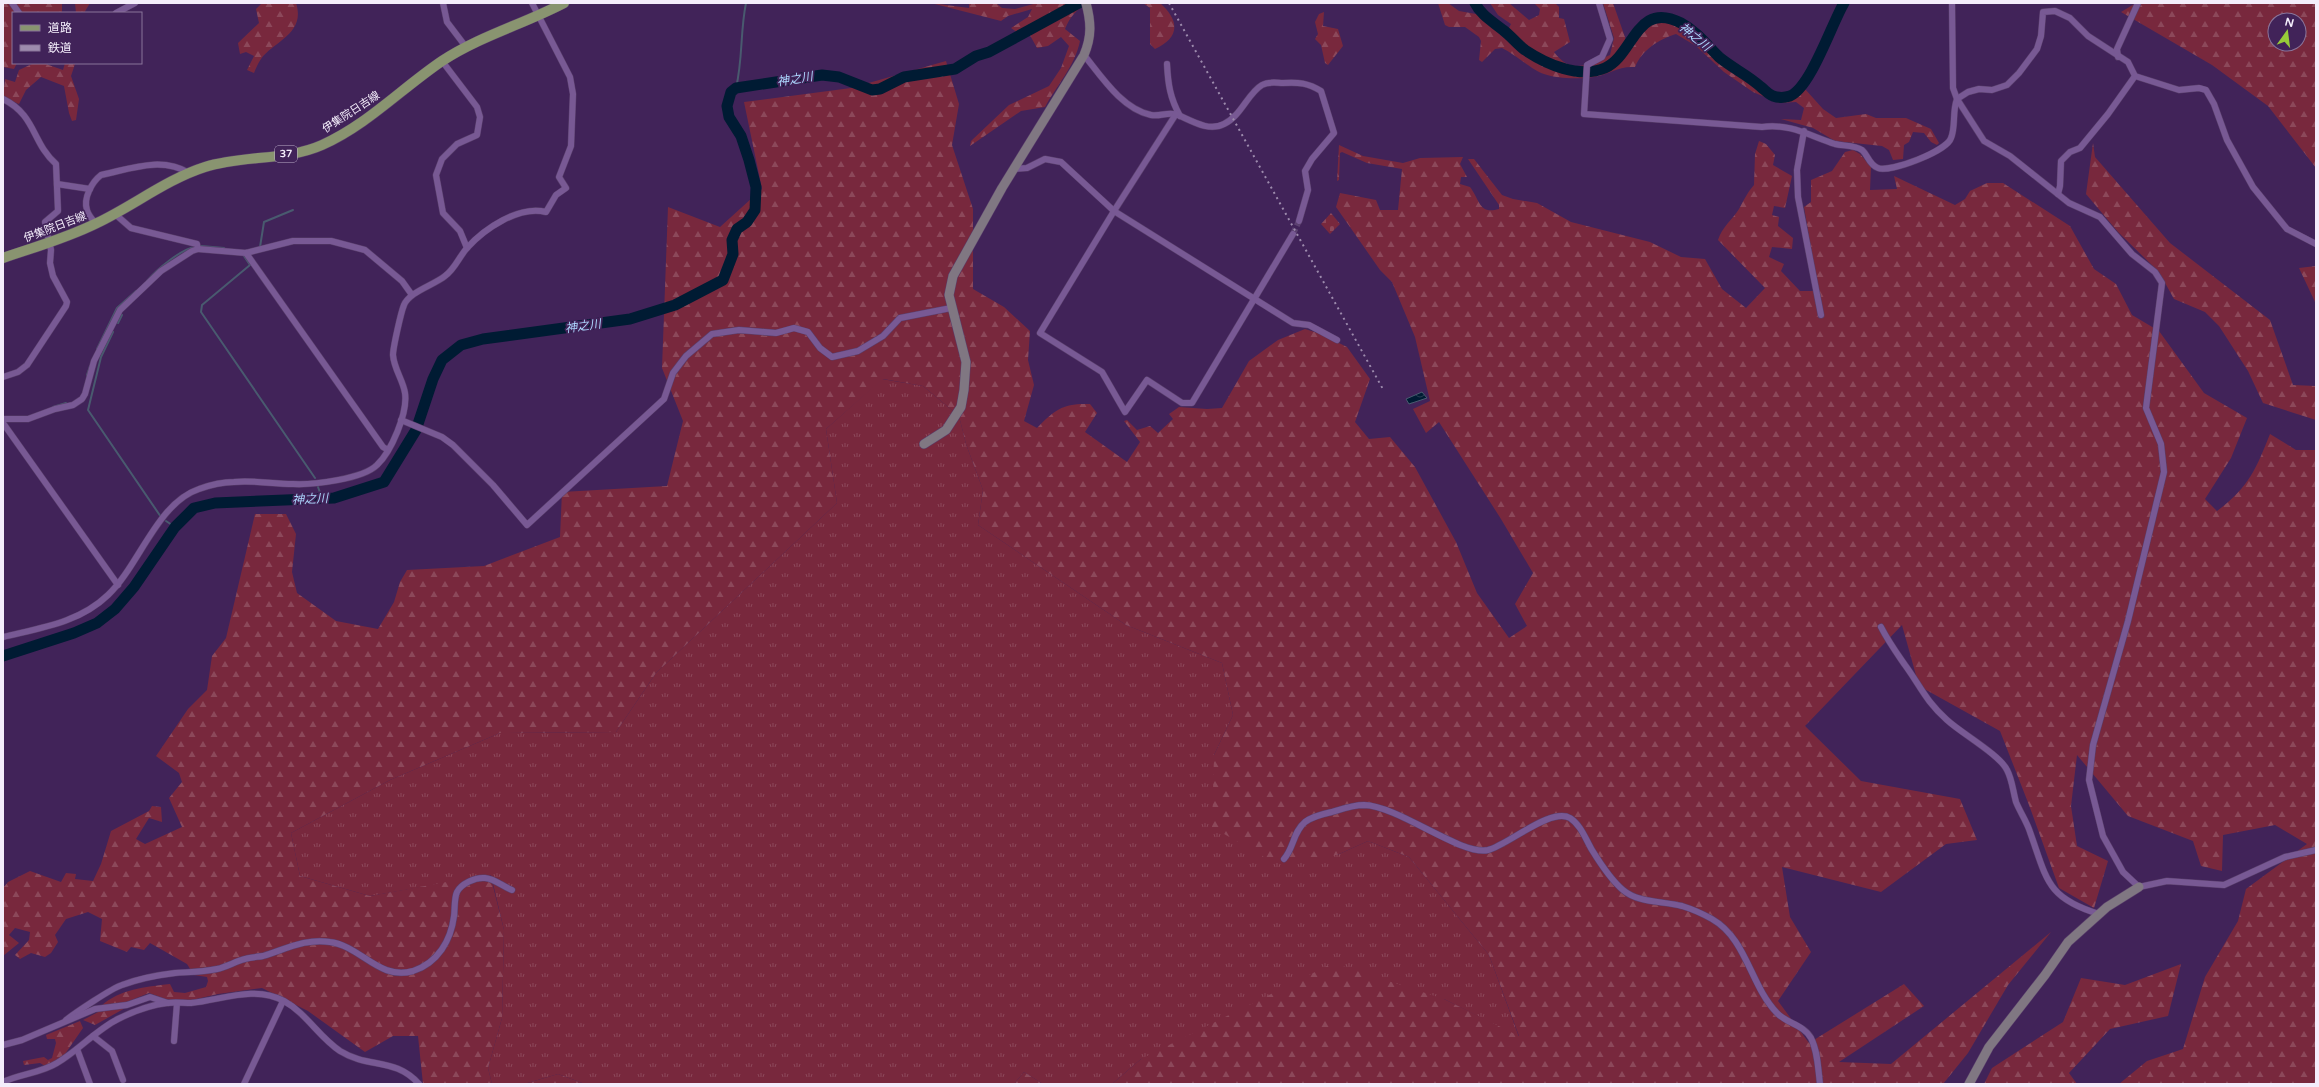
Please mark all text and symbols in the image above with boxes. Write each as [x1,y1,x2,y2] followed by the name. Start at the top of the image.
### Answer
[12,12,142,64] legend
[2267,12,2307,52] north arrow
[2283,15,2295,30] text: N
[1677,20,1715,55] water label: 神之川
[48,21,72,35] text: 道路
[48,41,72,55] text: 鉄道
[776,69,816,89] water label: 神之川
[320,89,382,135] street label: 伊集院日吉線
[275,146,297,162] road number: 37
[22,209,88,245] street label: 伊集院日吉線
[564,316,604,335] water label: 神之川
[292,491,330,507] water label: 神之川

